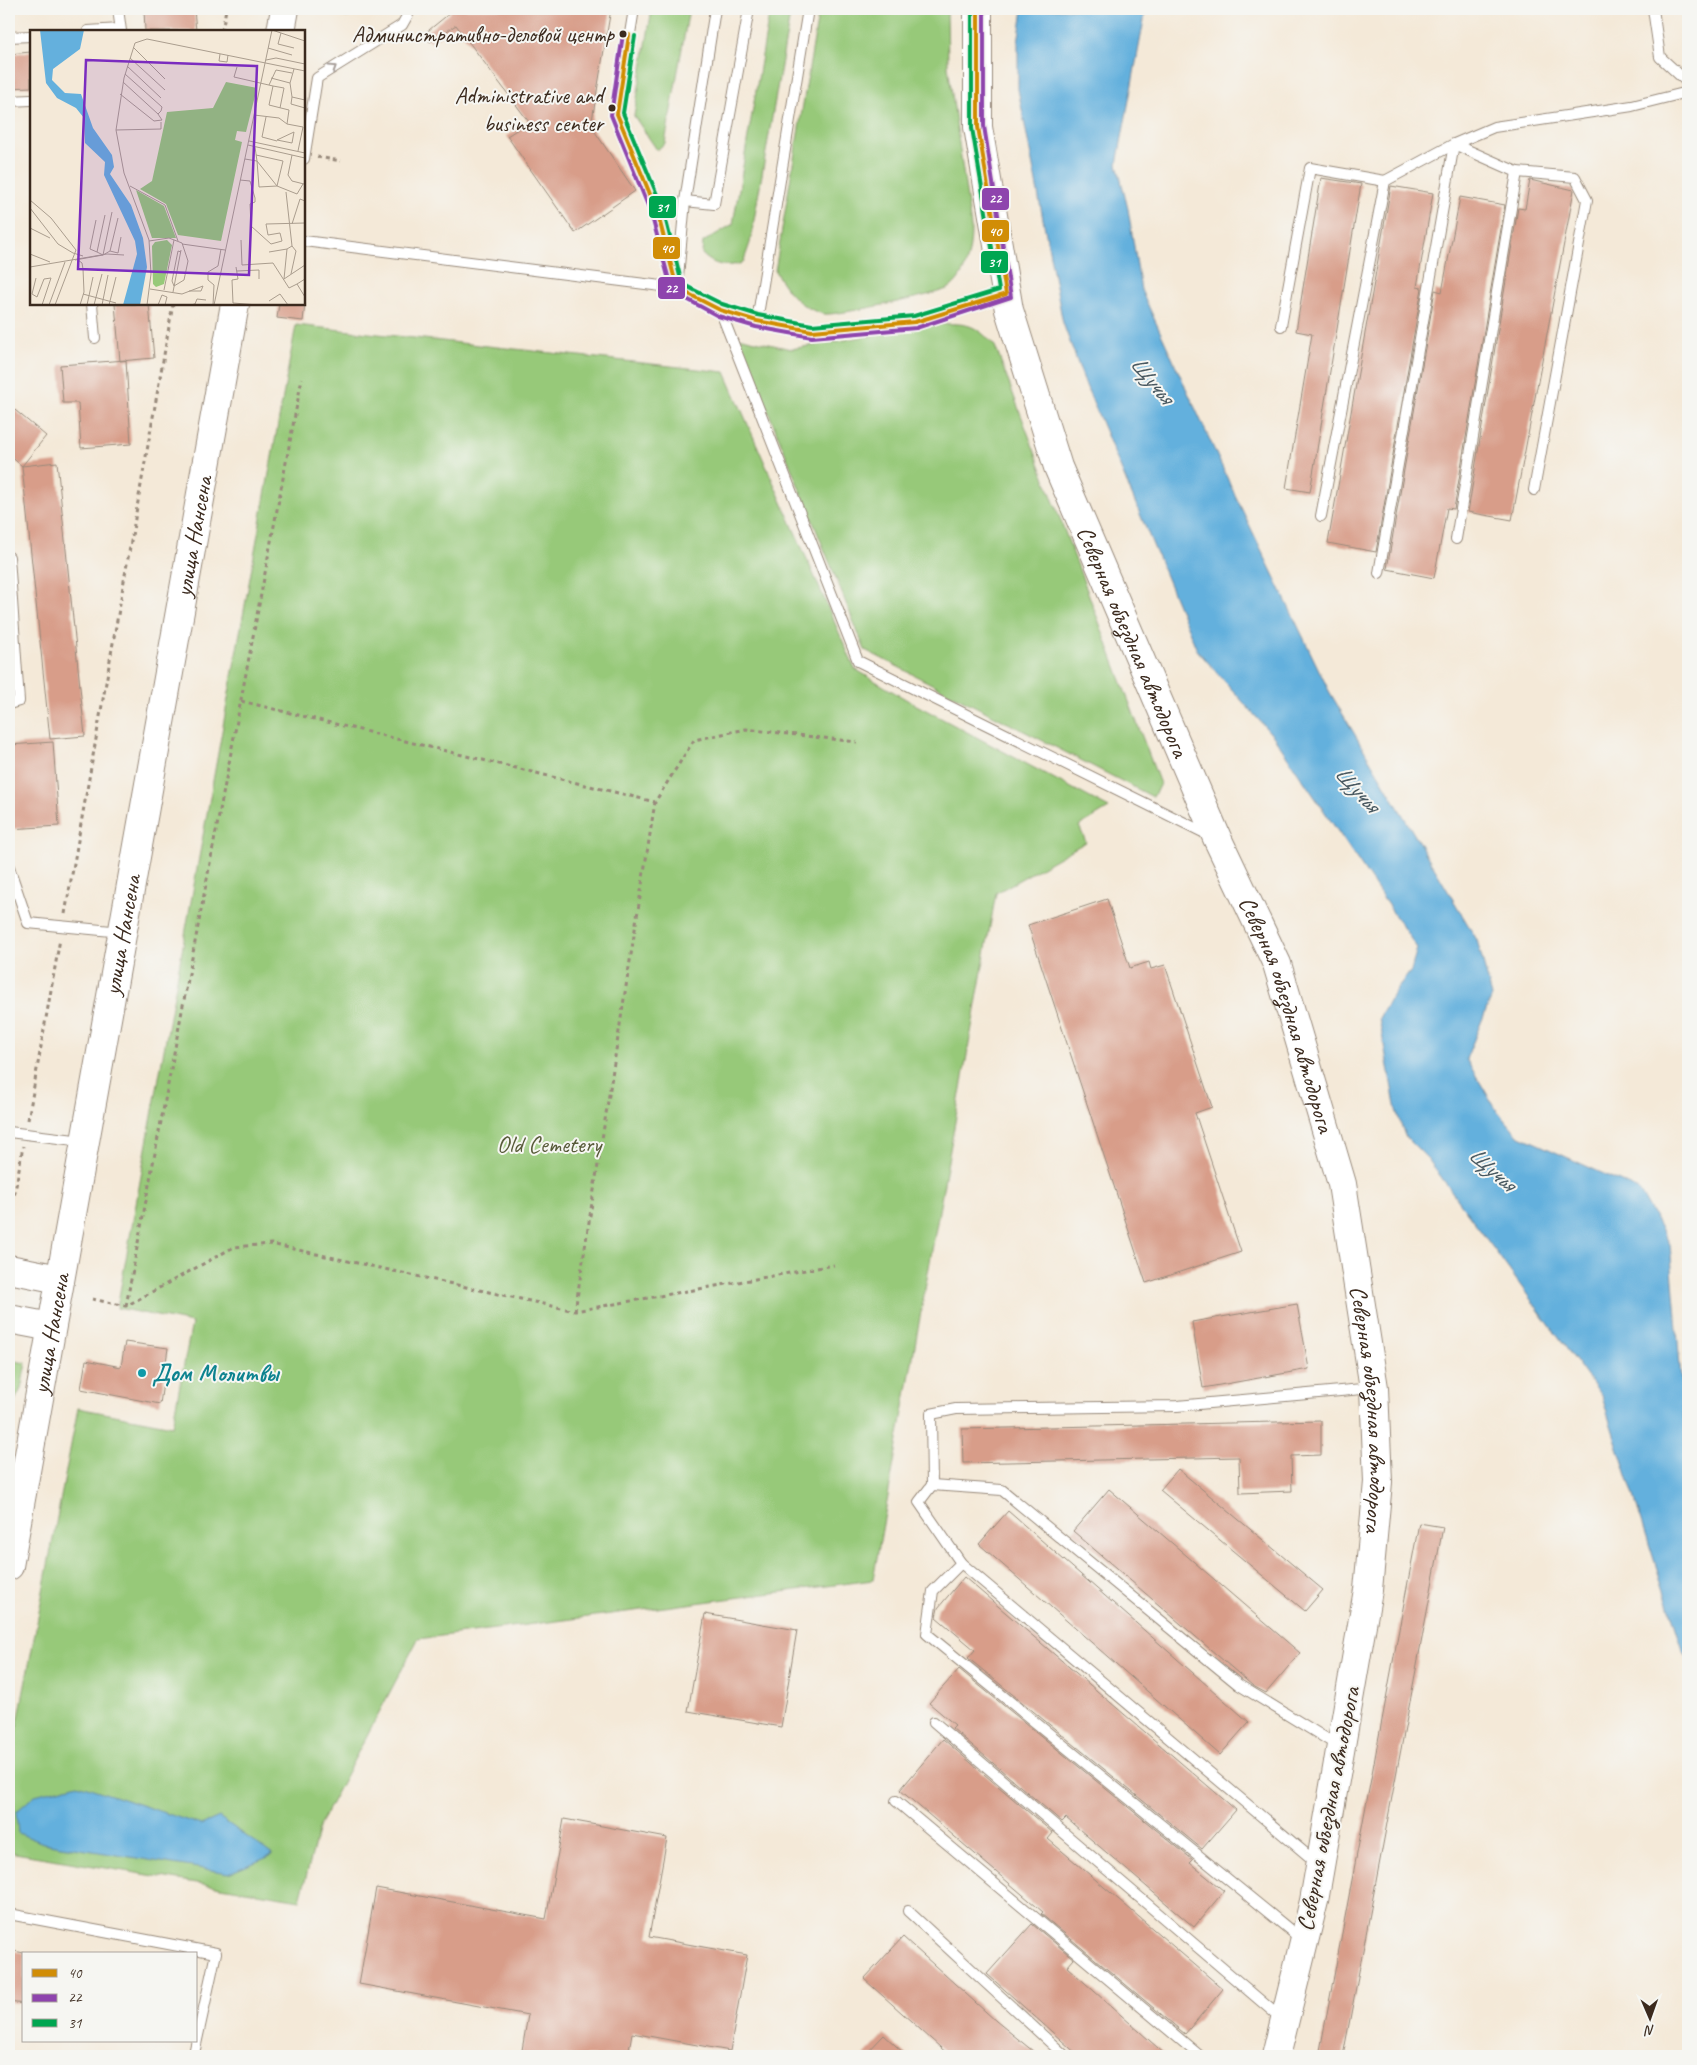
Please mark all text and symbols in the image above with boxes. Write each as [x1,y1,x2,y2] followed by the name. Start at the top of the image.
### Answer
[352,20,615,49] place label: Административно-деловой центр
[618,29,628,39] marker: Административно-деловой центр
[30,30,305,305] inset map
[328,65,337,75] one-way arrow
[455,81,607,138] place label: Administrative and business center
[607,103,617,113] marker: Administrative and business center
[981,187,1010,211] line badge: 22
[989,190,1003,207] text: 22
[648,195,677,219] line badge: 31
[656,199,670,216] text: 31
[981,219,1010,243] line badge: 40
[989,223,1003,240] text: 40
[652,236,681,260] line badge: 40
[661,240,675,257] text: 40
[980,250,1009,274] line badge: 31
[988,254,1002,271] text: 31
[657,276,686,300] line badge: 22
[665,280,679,297] text: 22
[1123,349,1184,413] water label: Щучья
[168,472,219,601] street label: улица Нансена
[1070,522,1196,763] street label: Северная объездная автодорога
[1328,759,1390,822] water label: Щучья
[96,870,148,1000] street label: улица Нансена
[1232,891,1341,1137] street label: Северная объездная автодорога
[497,1129,603,1159] park label: Old Cemetery
[1462,1139,1526,1201] water label: Щучья
[25,1269,76,1398] street label: улица Нансена
[1343,1284,1393,1535] street label: Северная объездная автодорога
[152,1358,280,1388] place label: Дом Молитвы
[136,1367,148,1379] marker: Дом Молитвы
[1290,1683,1368,1934] street label: Северная объездная автодорога
[22,1952,198,2042] legend
[68,1964,83,1983] text: 40
[68,1988,83,2007] text: 22
[1624,1992,1674,2042] north arrow
[68,2014,83,2033] text: 31
[1643,2022,1655,2039] text: N

